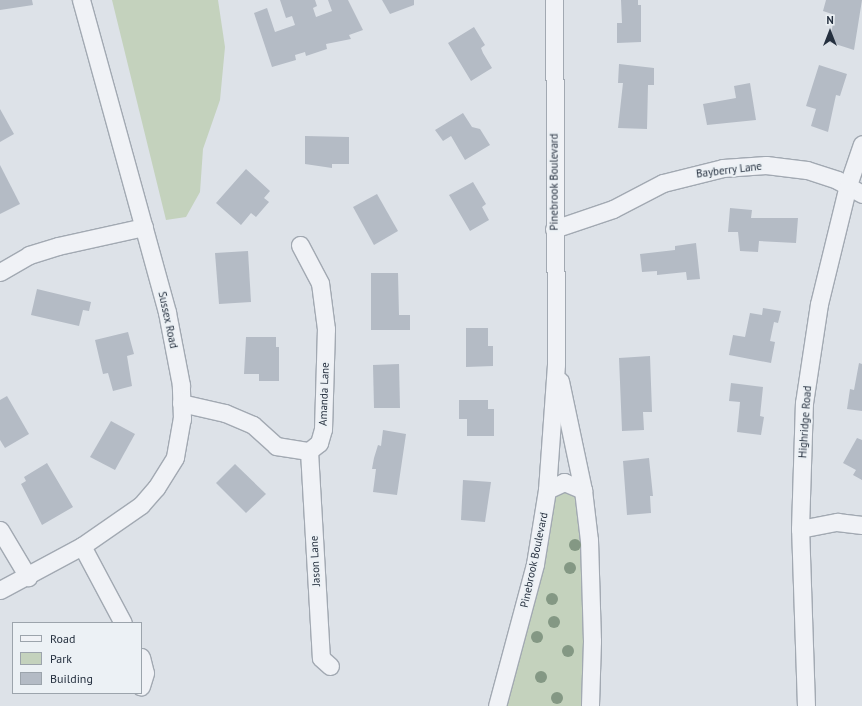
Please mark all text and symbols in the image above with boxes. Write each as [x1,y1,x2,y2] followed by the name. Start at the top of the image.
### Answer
[810,12,850,52] north arrow
[826,13,834,27] text: N
[547,133,561,231] street label: Pinebrook Boulevard
[695,159,763,181] street label: Bayberry Lane
[155,290,181,350] street label: Sussex Road
[316,362,332,426] street label: Amanda Lane
[796,385,814,459] street label: Highridge Road
[517,511,551,609] street label: Pinebrook Boulevard
[307,535,323,587] street label: Jason Lane
[12,622,142,694] legend
[50,631,75,646] text: Road
[50,651,72,666] text: Park
[50,671,93,686] text: Building

